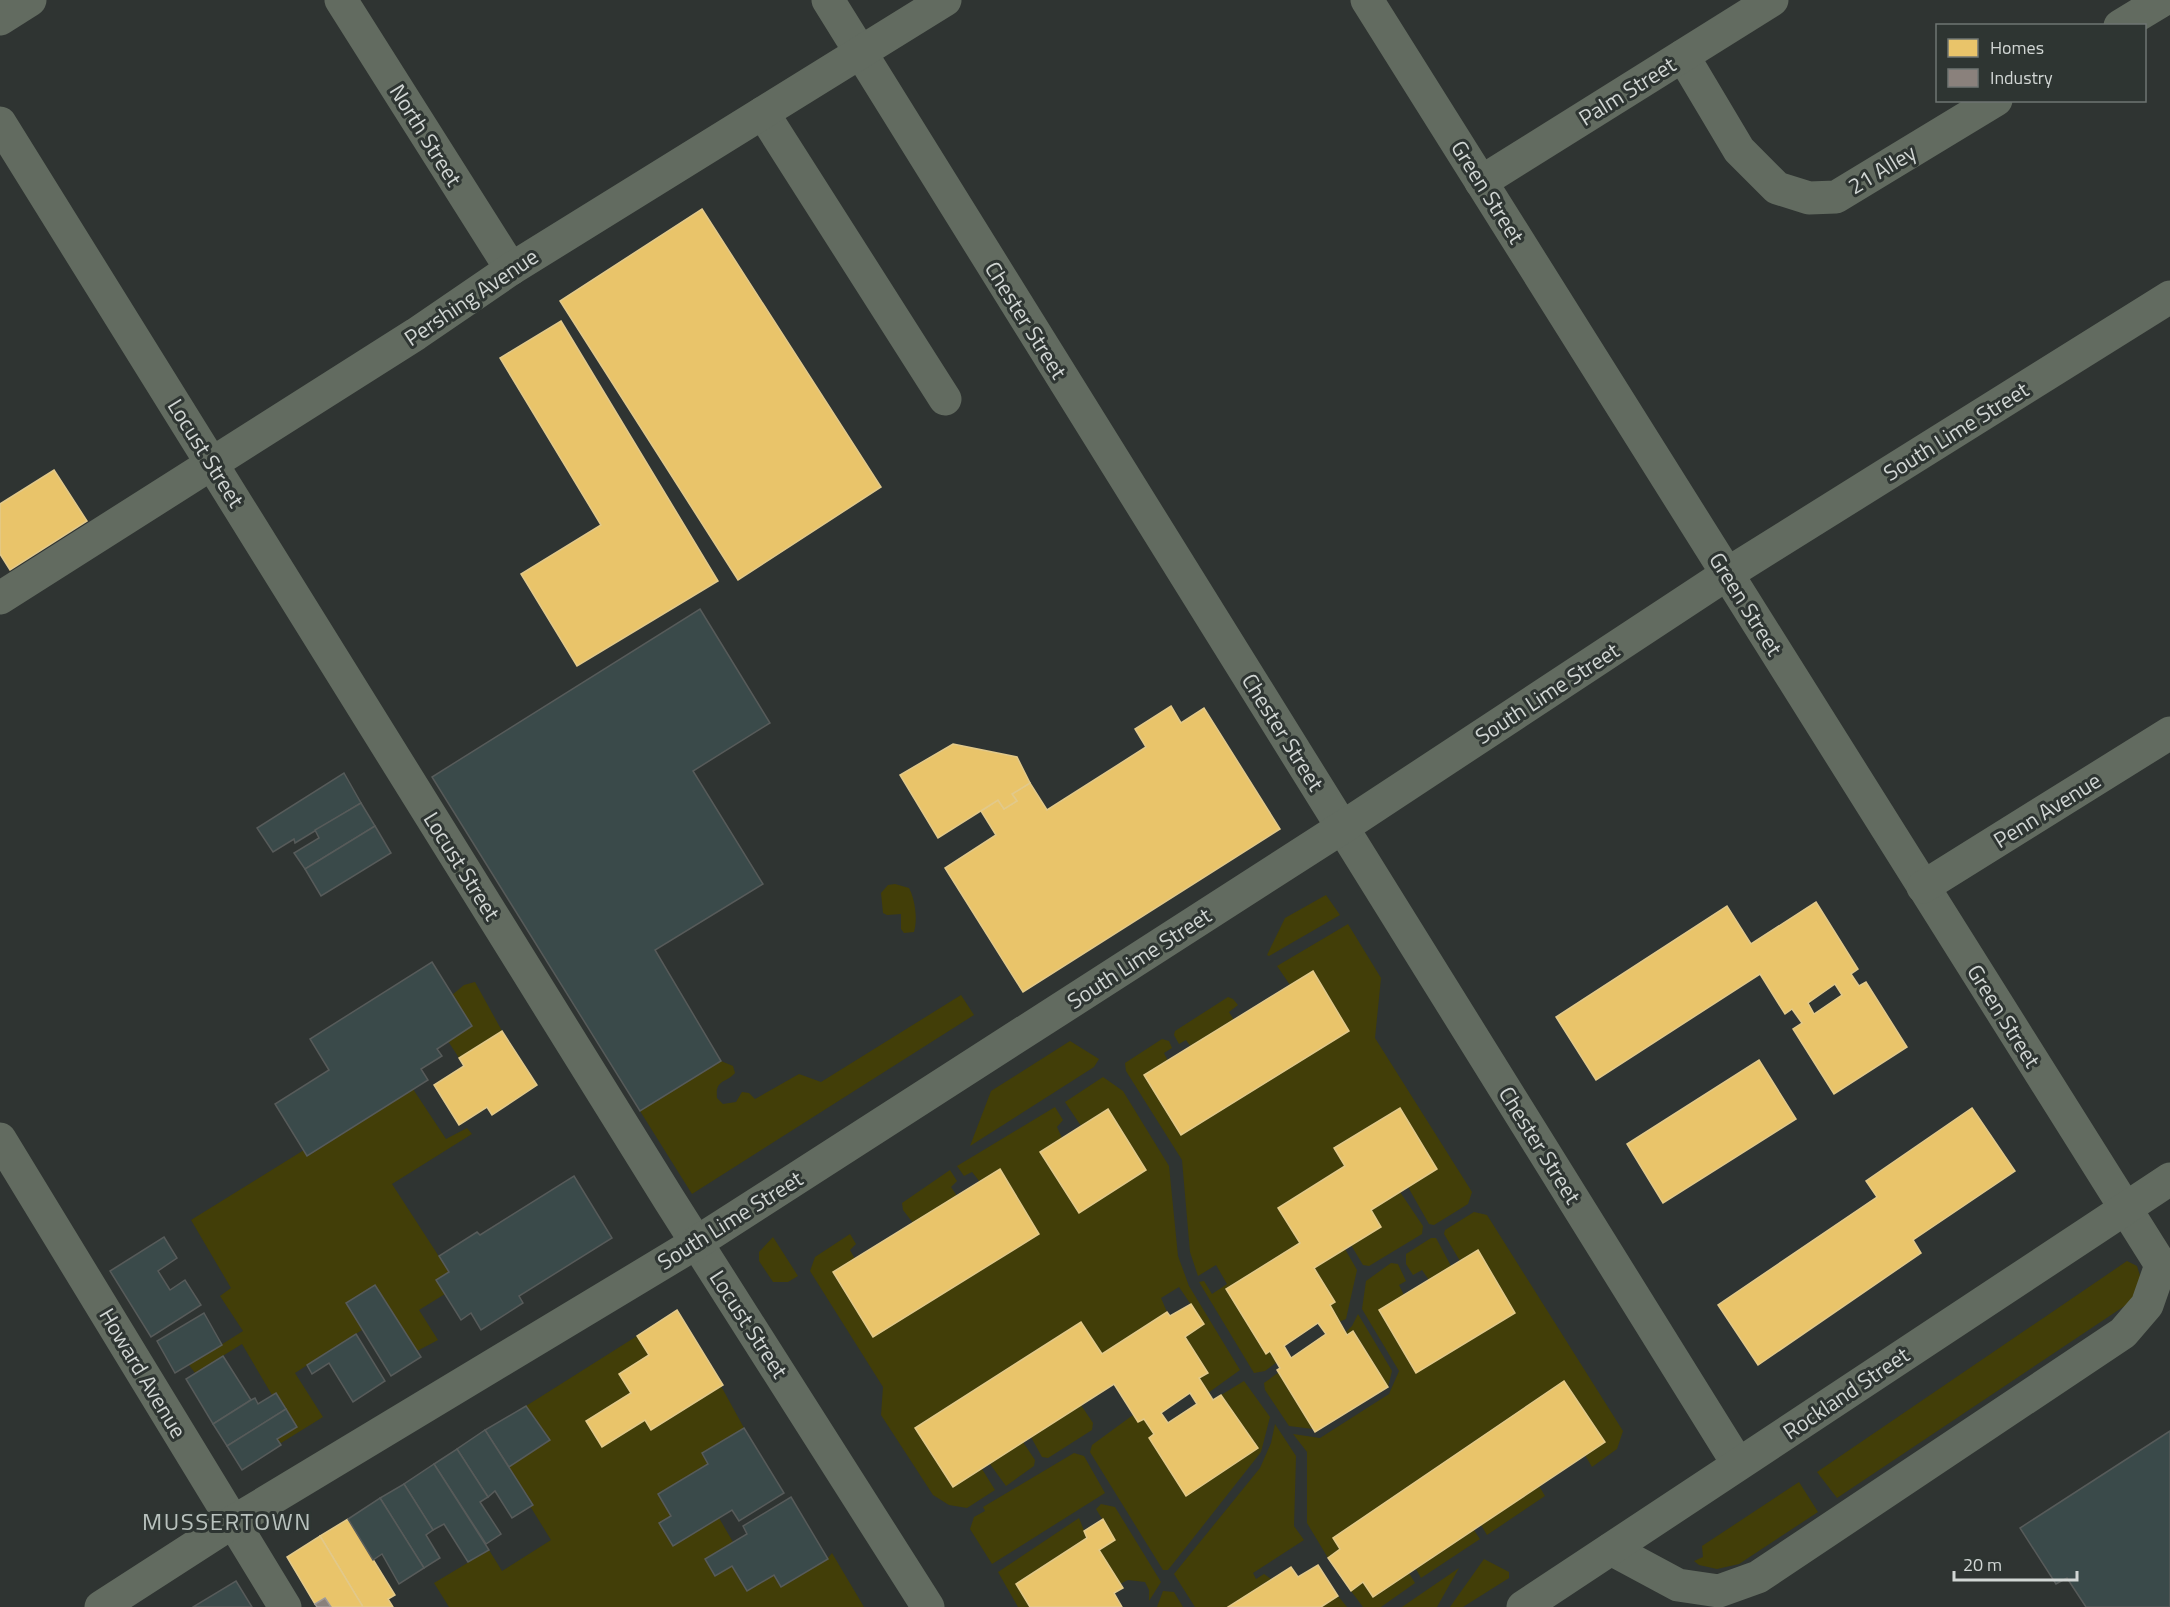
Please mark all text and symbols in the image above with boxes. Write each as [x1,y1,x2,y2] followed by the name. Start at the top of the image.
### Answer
[1936,24,2146,102] legend
[1990,34,2044,61] text: Homes
[1572,48,1682,134] street label: Palm Street
[1990,64,2053,91] text: Industry
[381,77,471,193] street label: North Street
[1443,134,1533,251] street label: Green Street
[1841,135,1923,203] street label: 21 Alley
[397,239,545,355] street label: Pershing Avenue
[976,255,1076,386] street label: Chester Street
[1877,372,2036,489] street label: South Lime Street
[159,392,253,514] street label: Locust Street
[1701,546,1791,663] street label: Green Street
[1468,633,1626,752] street label: South Lime Street
[1233,667,1333,798] street label: Chester Street
[1987,763,2107,857] street label: Penn Avenue
[415,805,509,927] street label: Locust Street
[1060,898,1218,1017] street label: South Lime Street
[1959,958,2049,1075] street label: Green Street
[1490,1080,1590,1211] street label: Chester Street
[651,1161,810,1278] street label: South Lime Street
[701,1263,797,1385] street label: Locust Street
[91,1301,195,1445] street label: Howard Avenue
[1776,1338,1916,1448] street label: Rockland Street
[142,1503,312,1539] district label: MUSSERTOWN
[1954,1544,2077,1582] scale bar
[1963,1551,2002,1578] text: 20 m

